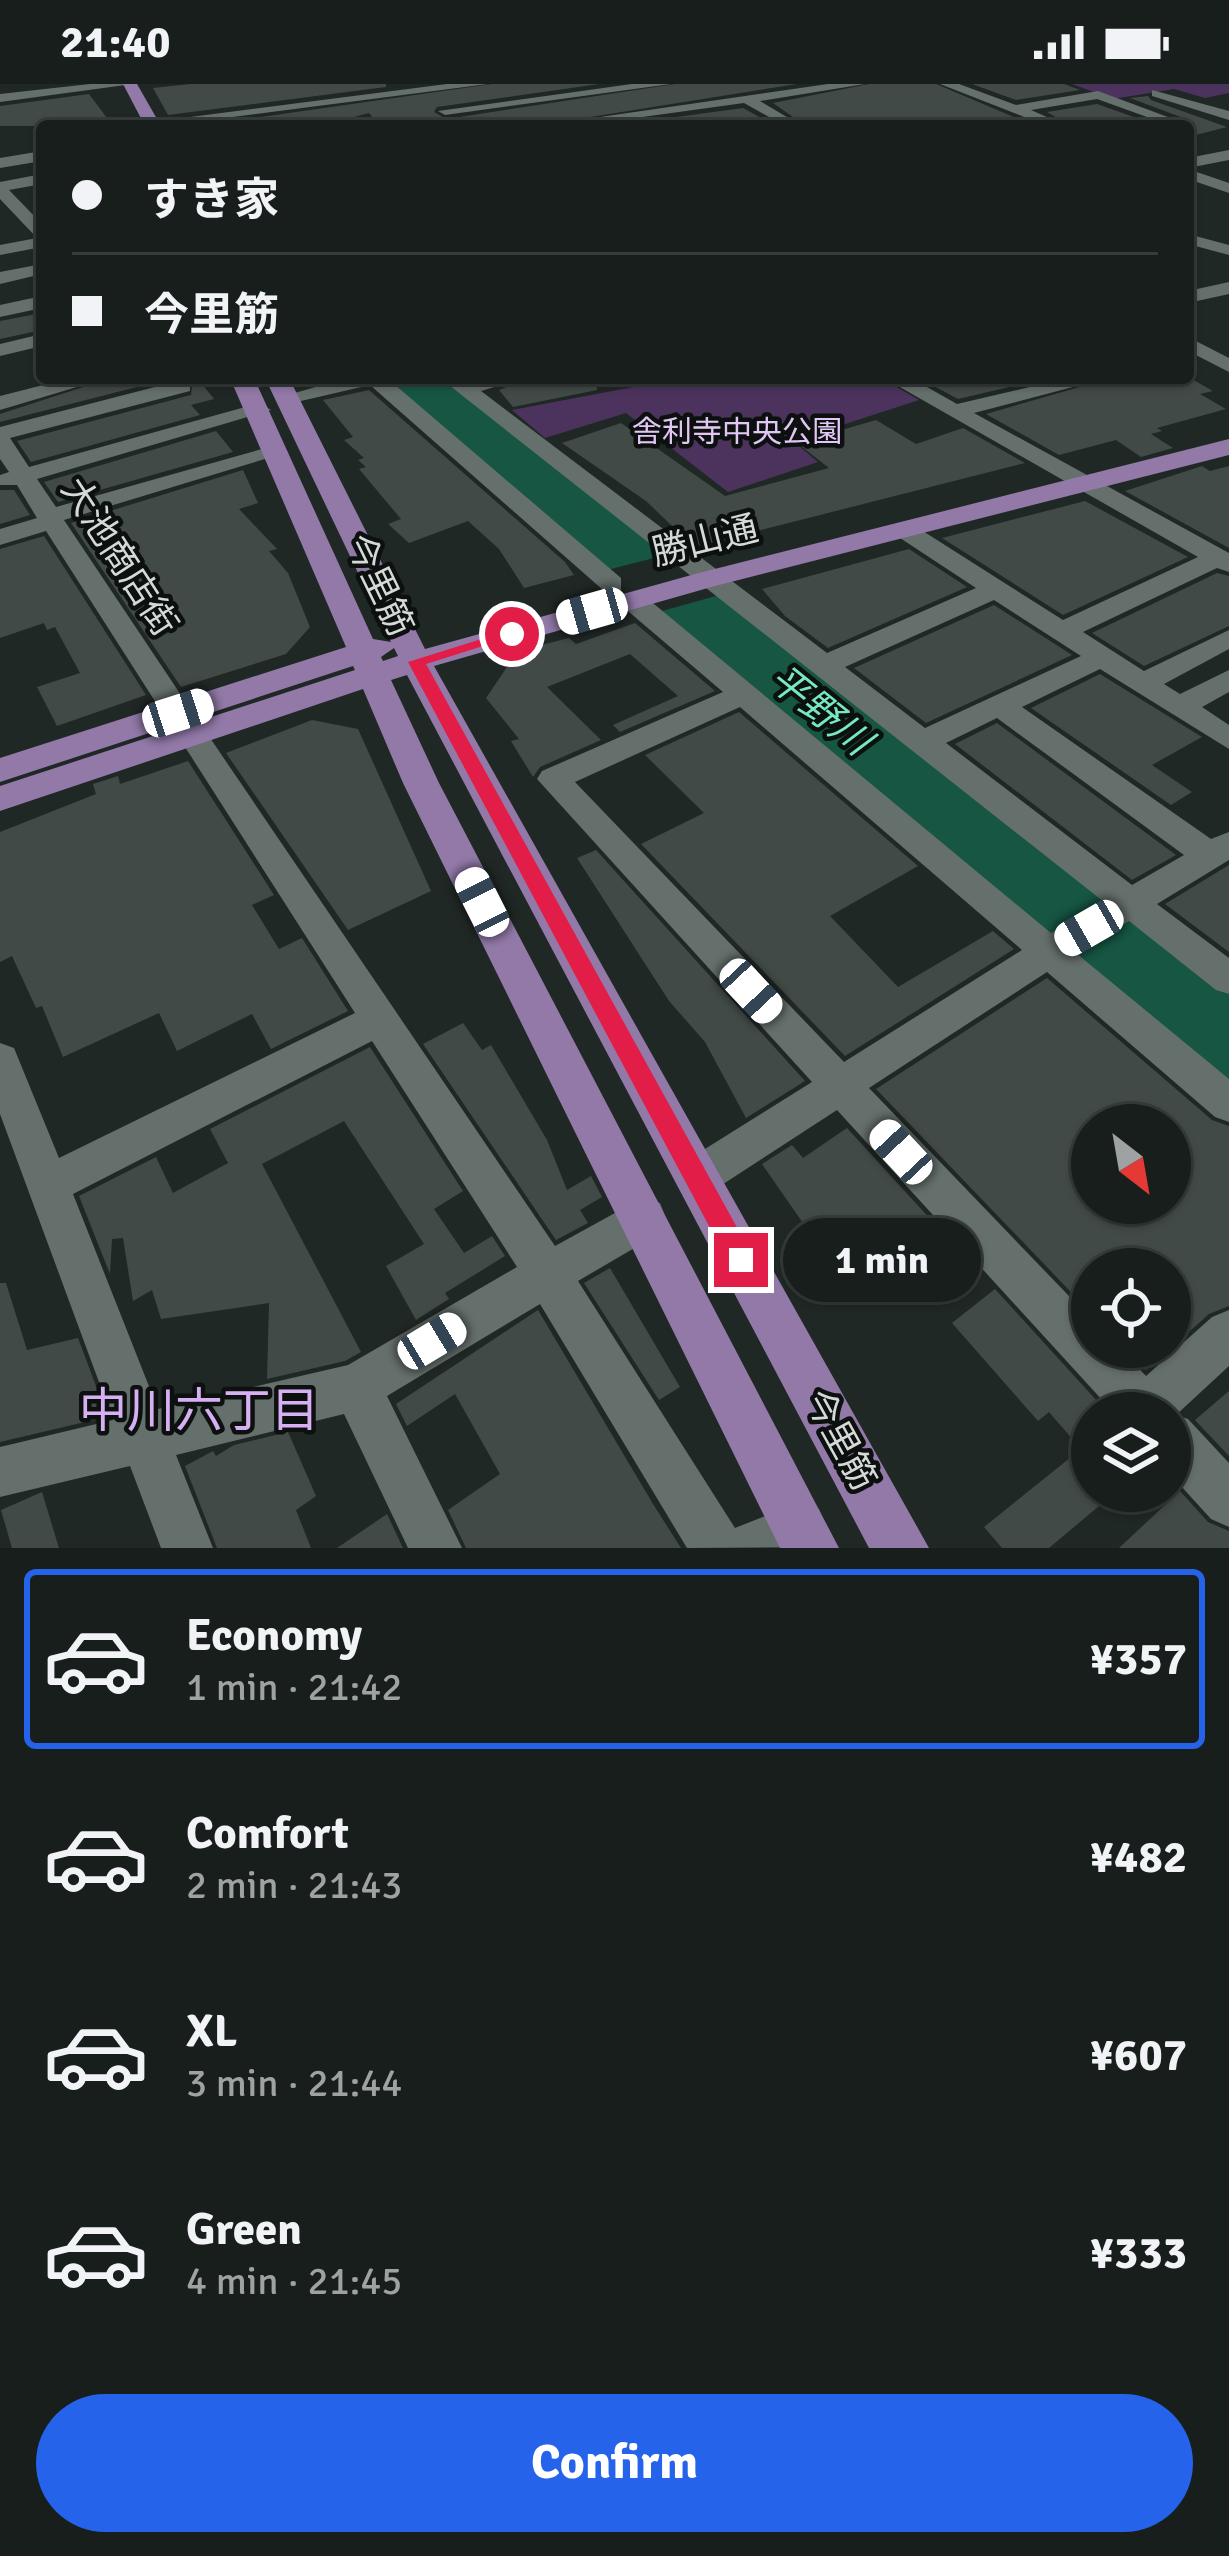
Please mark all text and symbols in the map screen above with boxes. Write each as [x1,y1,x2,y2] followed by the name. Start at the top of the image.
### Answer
[60,15,170,70] text: 21:40
[144,173,279,228] text: すき家
[144,288,279,343] text: 今里筋
[632,414,842,451] park label: 舎利寺中央公園
[51,469,187,645] street label: 大池商店街
[647,506,763,576] street label: 勝山通
[335,527,423,643] street label: 今里筋
[552,584,632,638] car
[485,607,539,661] route start
[759,655,884,768] water label: 平野川
[138,685,218,741] car
[450,862,514,942] car
[1049,894,1129,962] car
[713,952,789,1030] car
[1071,1104,1191,1224] north arrow
[1071,1104,1191,1512] map controls
[863,1113,939,1191] car
[783,1218,981,1302] callout: 1 min
[714,1233,768,1287] route end
[835,1236,929,1284] text: 1 min
[1071,1248,1191,1368] button: locate
[392,1307,472,1375] car
[79,1382,319,1441] district label: 中川六丁目
[794,1382,886,1498] street label: 今里筋
[1071,1392,1191,1512] button: layers
[42,1605,150,1713] icon: car
[186,1608,362,1663] text: Economy
[1090,1632,1187,1687] text: ¥357
[186,1663,402,1711] text: 1 min · 21:42
[42,1803,150,1911] icon: car
[186,1806,349,1861] text: Comfort
[1090,1830,1187,1885] text: ¥482
[186,1861,402,1909] text: 2 min · 21:43
[42,2001,150,2109] icon: car
[186,2004,237,2059] text: XL
[1090,2028,1187,2083] text: ¥607
[186,2059,402,2107] text: 3 min · 21:44
[42,2199,150,2307] icon: car
[186,2202,302,2257] text: Green
[1090,2226,1187,2281] text: ¥333
[186,2257,402,2305] text: 4 min · 21:45
[36,2394,1193,2532] button: Confirm

